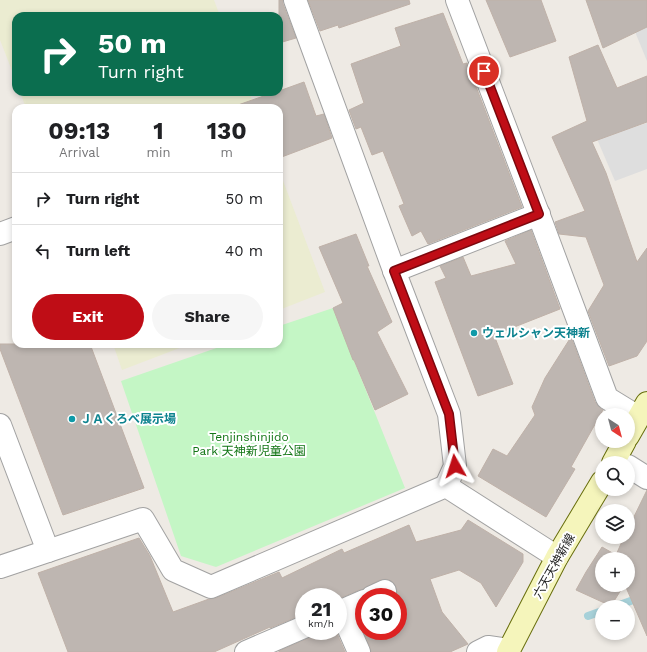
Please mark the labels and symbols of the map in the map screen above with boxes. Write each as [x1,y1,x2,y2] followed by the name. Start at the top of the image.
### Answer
[467,54,501,88] pin
[482,326,590,340] place label: ウェルシャン天神新
[469,328,479,338] marker: ウェルシャン天神新
[595,408,635,448] north arrow
[80,412,176,426] place label: ＪＡくろべ展示場
[67,414,77,424] marker: ＪＡくろべ展示場
[192,430,306,458] park label: Tenjinshinjido Park 天神新児童公園
[434,445,476,487] position arrow
[530,531,578,601] street label: 六天天神新線
[355,588,407,640] speed limit sign: 30

